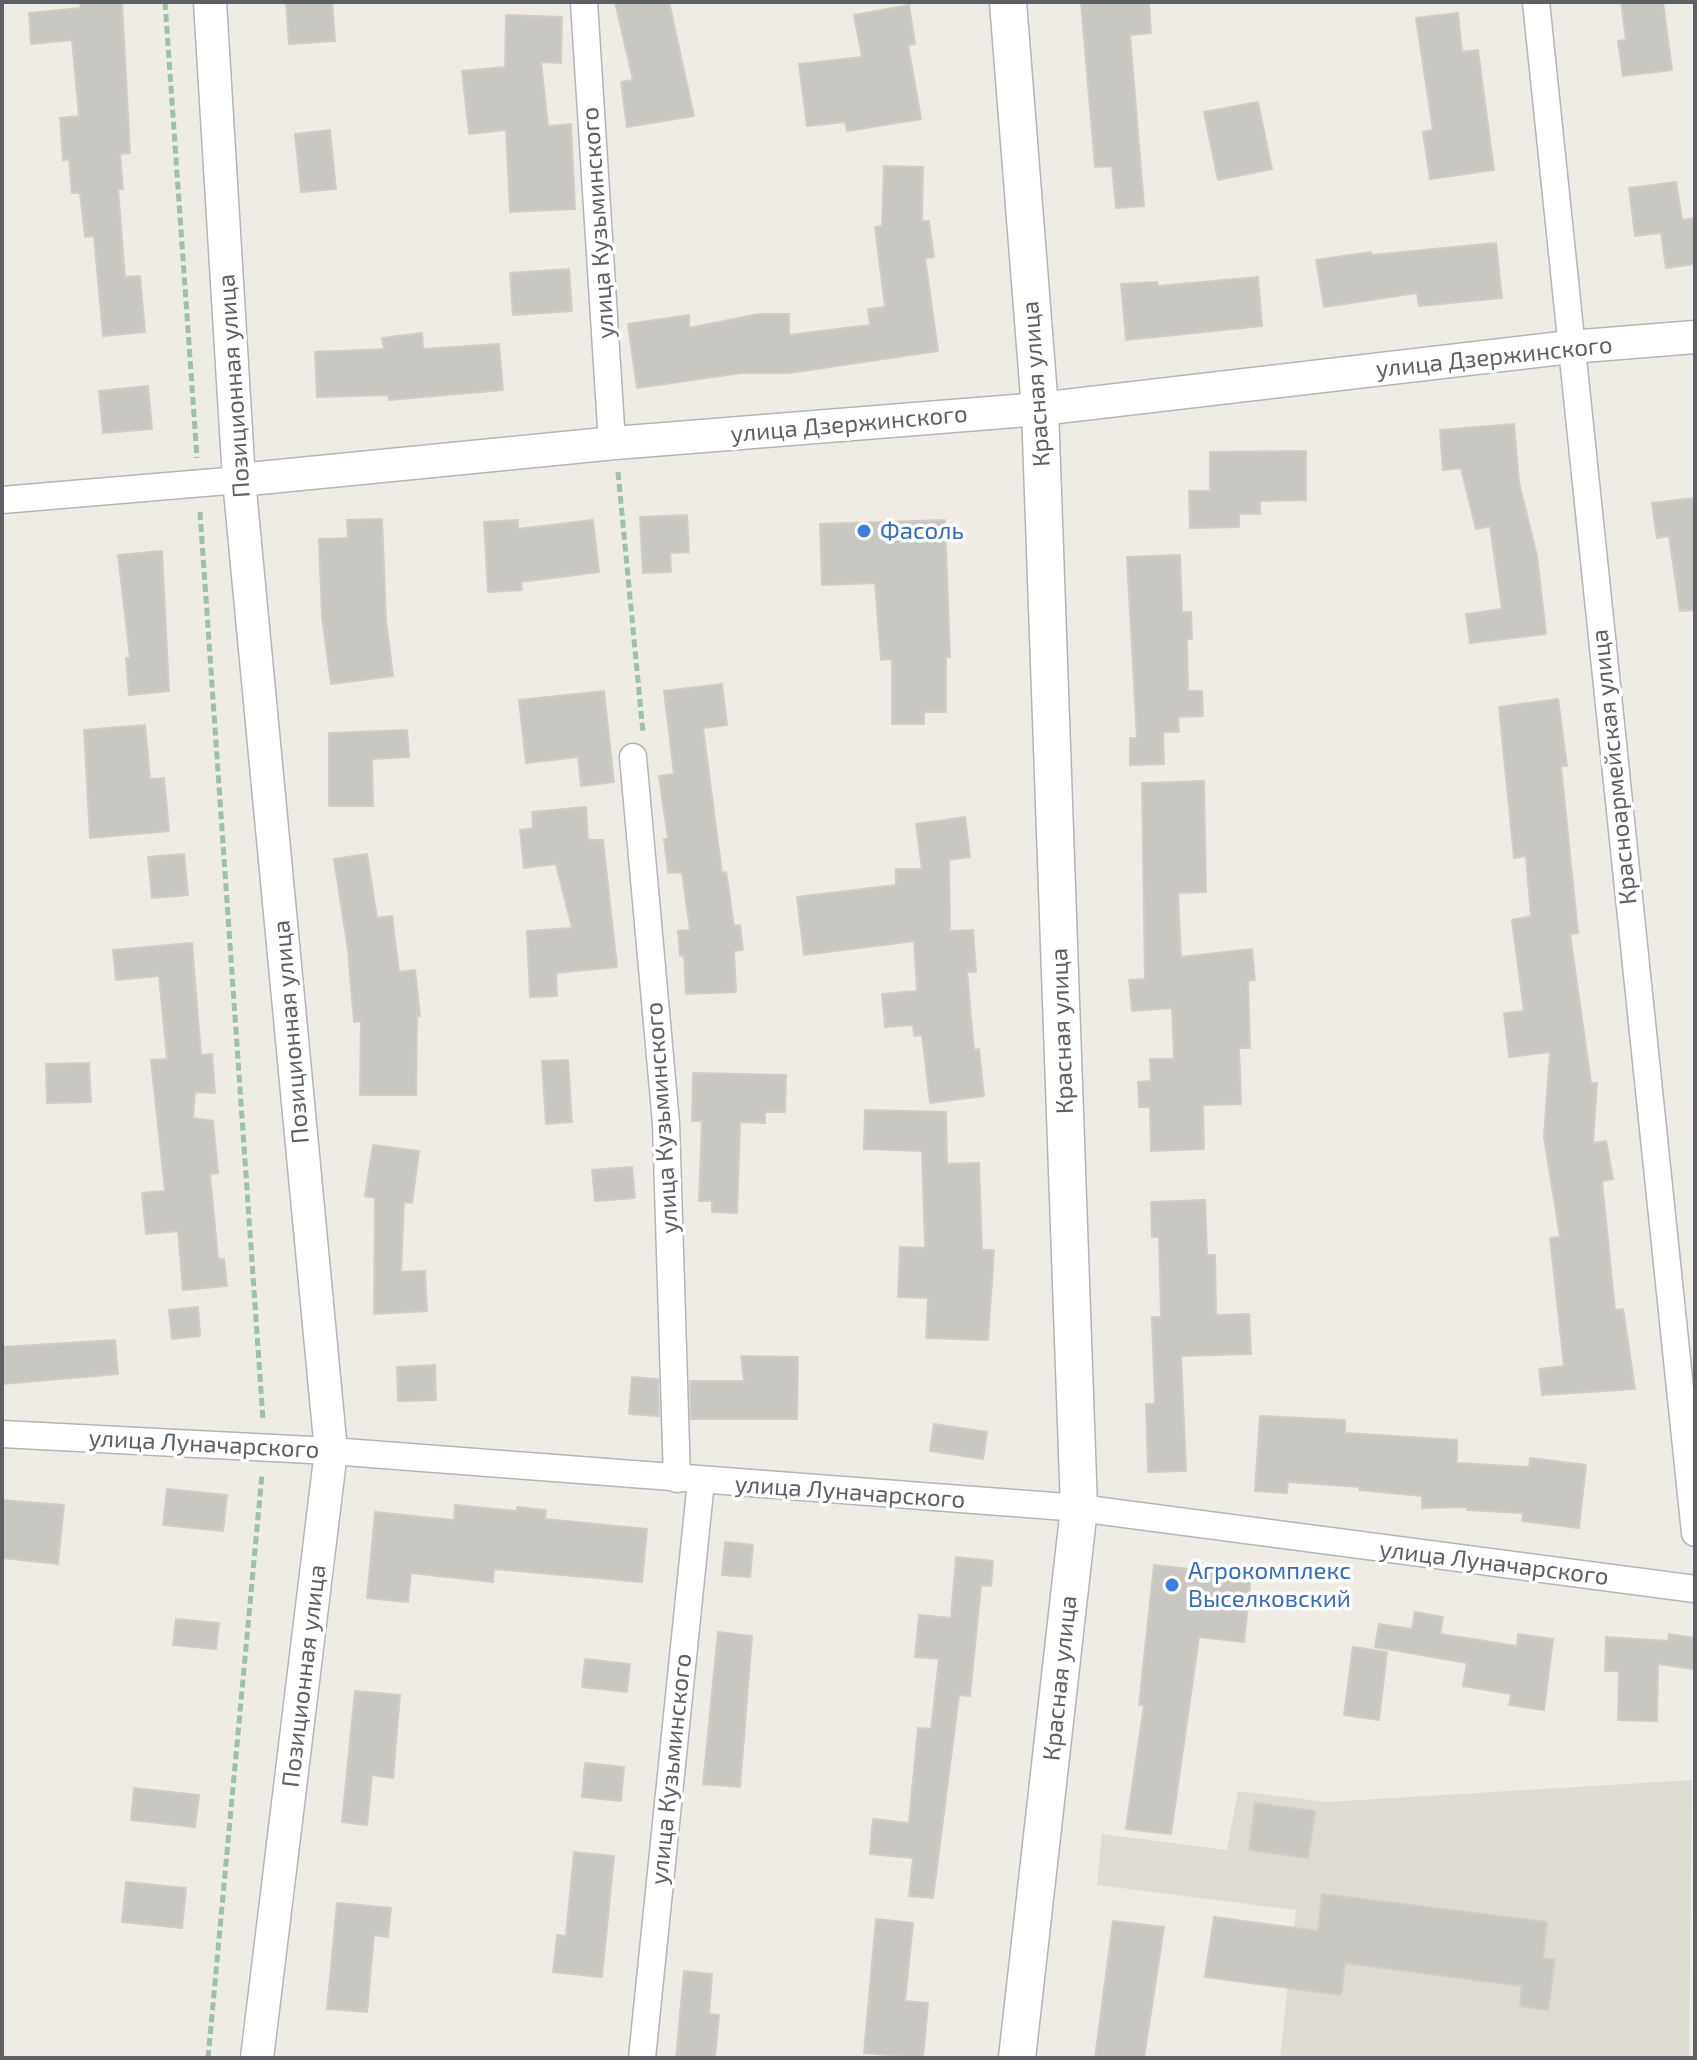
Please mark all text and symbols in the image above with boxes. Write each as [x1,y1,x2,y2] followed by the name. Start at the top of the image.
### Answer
[576,106,620,340] street label: улица Кузьминского
[212,273,256,499] street label: Позиционная улица
[1016,300,1056,468] street label: Красная улица
[1374,330,1614,384] street label: улица Дзержинского
[729,399,969,449] street label: улица Дзержинского
[880,517,964,545] place label: Фасоль
[855,522,873,540] marker: Фасоль
[1585,628,1643,906] street label: Красноармейская улица
[267,919,315,1145] street label: Позиционная улица
[1045,948,1079,1114] street label: Красная улица
[640,1001,684,1235] street label: улица Кузьминского
[88,1424,320,1464] street label: улица Луначарского
[734,1470,966,1514] street label: улица Луначарского
[1378,1535,1610,1591] street label: улица Луначарского
[1188,1557,1351,1613] place label: Агрокомплекс Выселковский
[276,1563,332,1789] street label: Позиционная улица
[1163,1576,1181,1594] marker: Агрокомплекс Выселковский
[1037,1594,1083,1762] street label: Красная улица
[645,1652,697,1886] street label: улица Кузьминского

